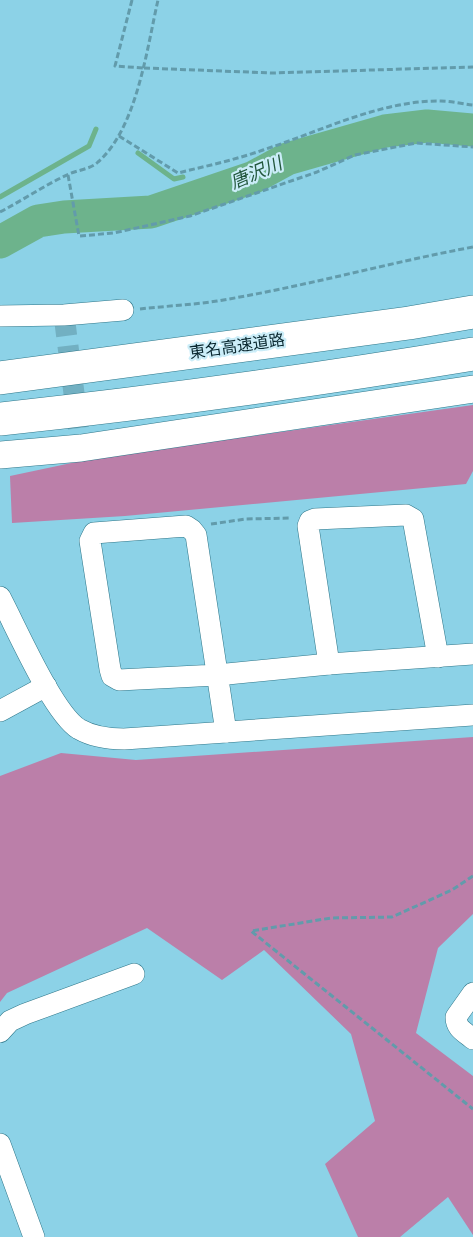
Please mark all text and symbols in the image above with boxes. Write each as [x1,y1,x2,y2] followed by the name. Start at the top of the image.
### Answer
[227,152,287,193] water label: 唐沢川
[188,331,286,361] street label: 東名高速道路

